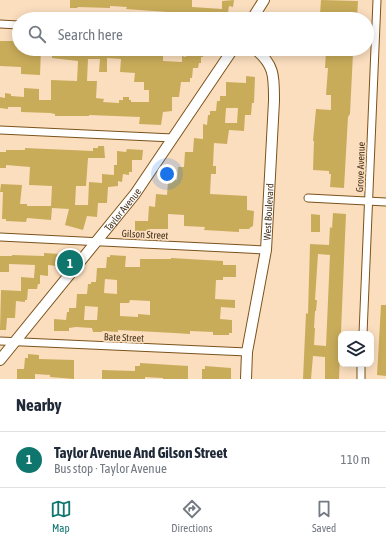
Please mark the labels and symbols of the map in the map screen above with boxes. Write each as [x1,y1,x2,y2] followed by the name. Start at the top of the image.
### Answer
[354,141,367,192] street label: Grove Avenue
[157,164,177,184] your location
[262,183,276,241] street label: West Boulevard
[102,186,144,233] street label: Taylor Avenue
[121,228,169,241] street label: Gilson Street
[57,248,83,278] pin: 1
[104,331,144,344] street label: Bate Street

